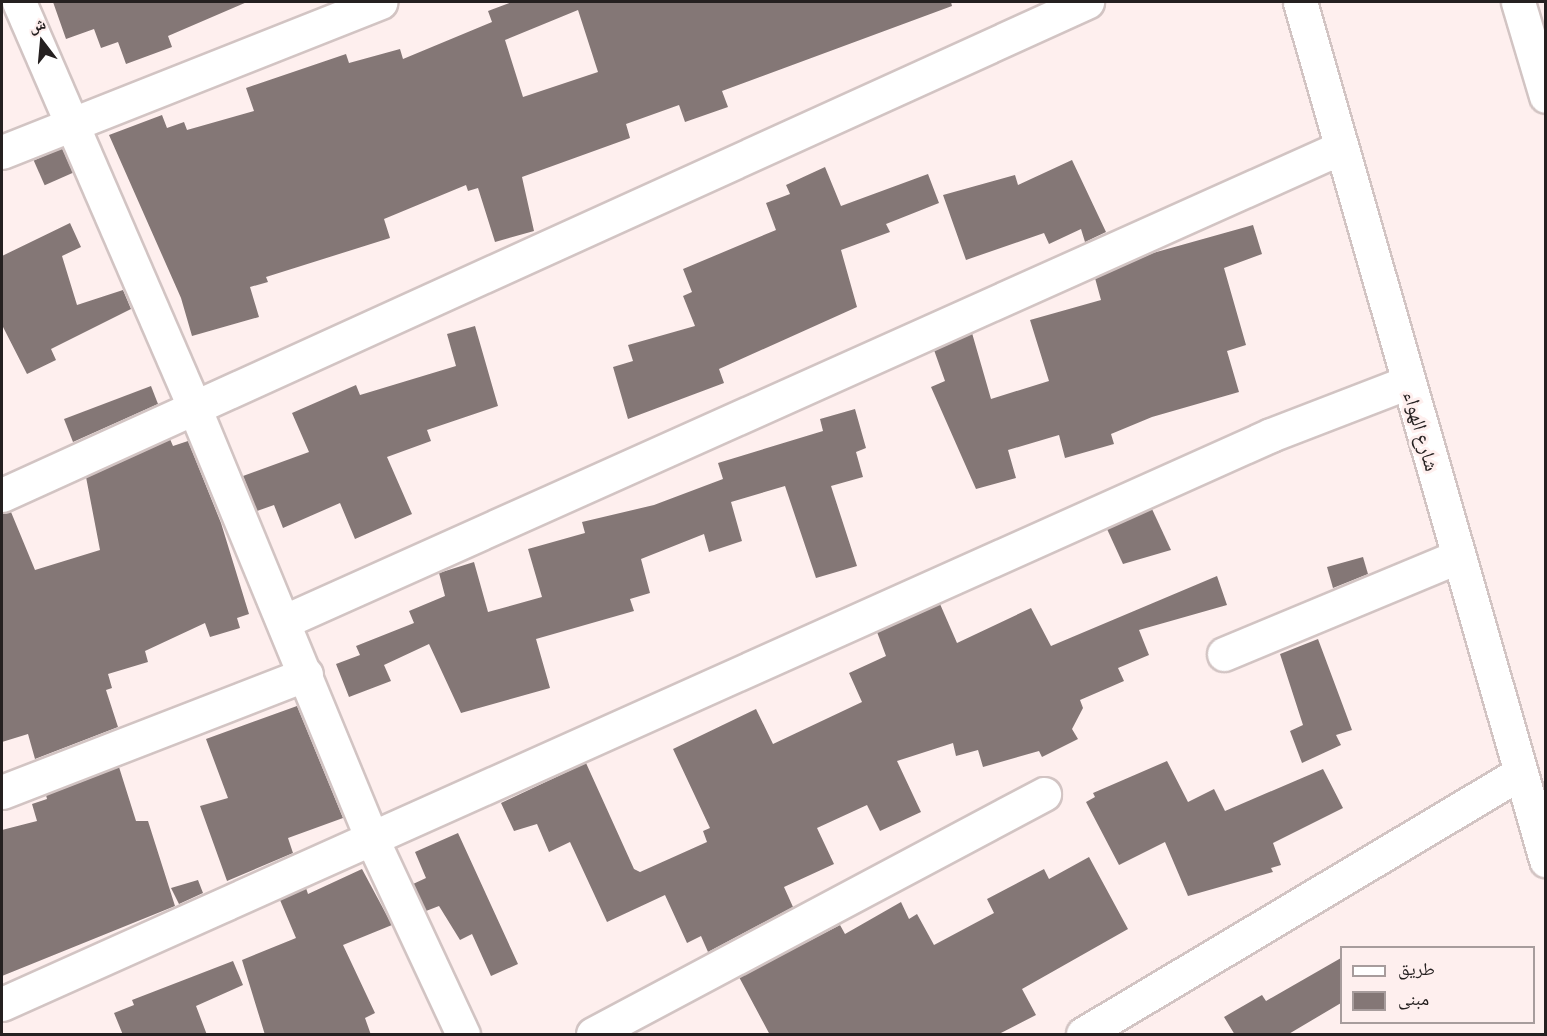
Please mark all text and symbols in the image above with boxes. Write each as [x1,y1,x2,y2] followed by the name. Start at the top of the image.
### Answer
[12,12,72,72] north arrow
[26,14,48,36] text: ش
[1399,388,1445,474] street label: شارع الهواء
[1340,946,1535,1024] legend
[1398,958,1435,978] text: طريق
[1398,988,1429,1008] text: مبنى

